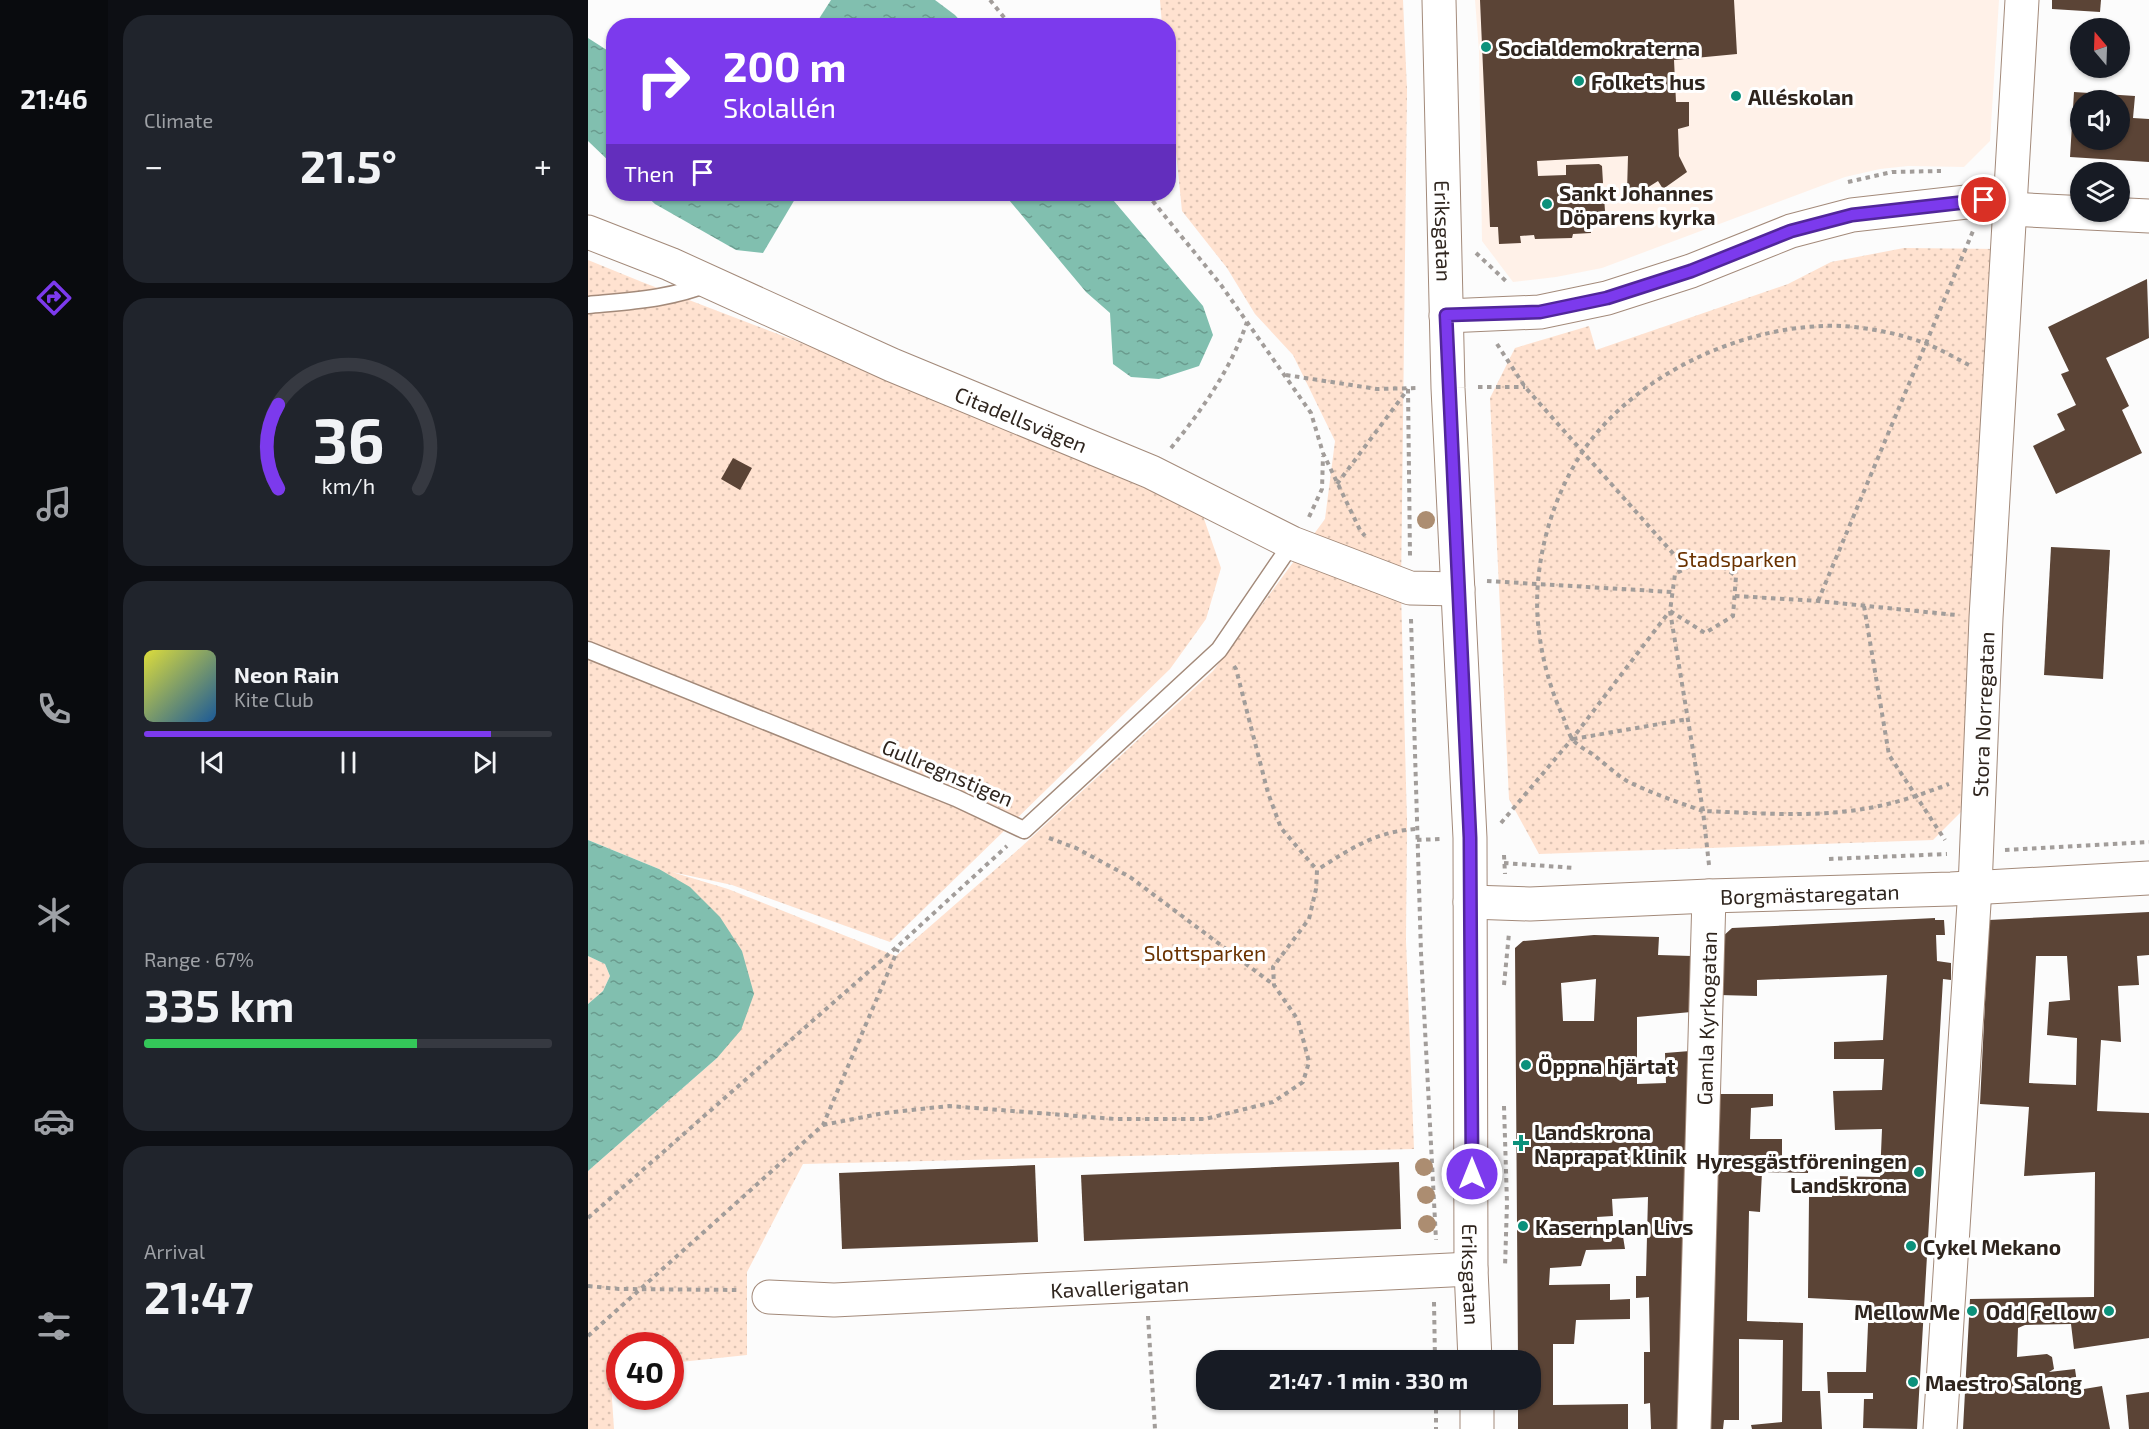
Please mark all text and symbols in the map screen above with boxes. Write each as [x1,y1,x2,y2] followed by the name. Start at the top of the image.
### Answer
[2070,18,2130,78] north arrow
[2070,18,2130,222] map controls
[1498,35,1700,60] place label: Socialdemokraterna
[723,40,846,90] text: 200 m
[1479,40,1493,54] marker: Socialdemokraterna
[624,42,702,120] icon: right
[1591,69,1705,94] place label: Folkets hus
[1572,74,1586,88] marker: Folkets hus
[20,82,88,114] text: 21:46
[1748,84,1854,109] place label: Alléskolan
[1729,89,1743,103] marker: Alléskolan
[2070,90,2130,150] button: sound
[723,91,836,123] text: Skolallén
[144,108,213,132] text: Climate
[300,138,397,192] text: 21.5°
[144,145,163,185] text: −
[534,145,552,185] text: +
[686,156,719,189] icon: arrive
[624,160,674,186] text: Then
[2070,162,2130,222] button: layers
[1958,174,2009,225] pin
[1431,180,1458,282] street label: Eriksgatan
[1559,180,1716,230] place label: Sankt Johannes Döparens kyrka
[1967,183,2000,216] icon: arrive
[1540,197,1554,211] marker: Sankt Johannes Döparens kyrka
[33,277,75,319] icon: directions
[952,380,1091,457] street label: Citadellsvägen
[312,401,384,476] text: 36
[321,473,375,498] text: km/h
[33,483,75,525] icon: music
[1677,546,1797,571] park label: Stadsparken
[1966,631,1998,798] street label: Stora Norregatan
[234,661,339,687] text: Neon Rain
[234,687,314,711] text: Kite Club
[33,688,75,730] icon: phone
[879,733,1017,811] street label: Gullregnstigen
[196,746,229,779] icon: previous
[332,746,365,779] icon: pause
[468,746,501,779] icon: next
[1720,878,1900,908] street label: Borgmästaregatan
[33,894,75,936] icon: climate
[1691,931,1721,1106] street label: Gamla Kyrkogatan
[1144,940,1266,965] park label: Slottsparken
[144,947,254,971] text: Range · 67%
[144,977,294,1031] text: 335 km
[1538,1053,1676,1078] place label: Öppna hjärtat
[1519,1058,1533,1072] marker: Öppna hjärtat
[33,1100,75,1142] icon: car
[1534,1119,1687,1168] place label: Landskrona Naprapat klinik
[1512,1134,1530,1152] marker: Landskrona Naprapat klinik
[1440,1142,1504,1206] position arrow
[1696,1148,1907,1197] place label: Hyresgästföreningen Landskrona
[1912,1165,1926,1179] marker: Hyresgästföreningen Landskrona
[1535,1214,1694,1239] place label: Kasernplan Livs
[1516,1219,1530,1233] marker: Kasernplan Livs
[1458,1223,1486,1326] street label: Eriksgatan
[1923,1234,2061,1260] place label: Cykel Mekano
[144,1239,205,1263] text: Arrival
[1904,1239,1918,1253] marker: Cykel Mekano
[144,1269,254,1323] text: 21:47
[1050,1270,1190,1302] street label: Kavallerigatan
[1854,1299,1960,1324] place label: MellowMe
[1986,1299,2097,1324] place label: Odd Fellow
[1965,1304,1979,1318] marker: MellowMe
[2102,1304,2116,1318] marker: Odd Fellow
[33,1305,75,1347] icon: filters
[606,1332,684,1410] speed limit sign: 40
[1269,1367,1468,1393] text: 21:47 · 1 min · 330 m
[1925,1370,2082,1395] place label: Maestro Salong
[1906,1375,1920,1389] marker: Maestro Salong

